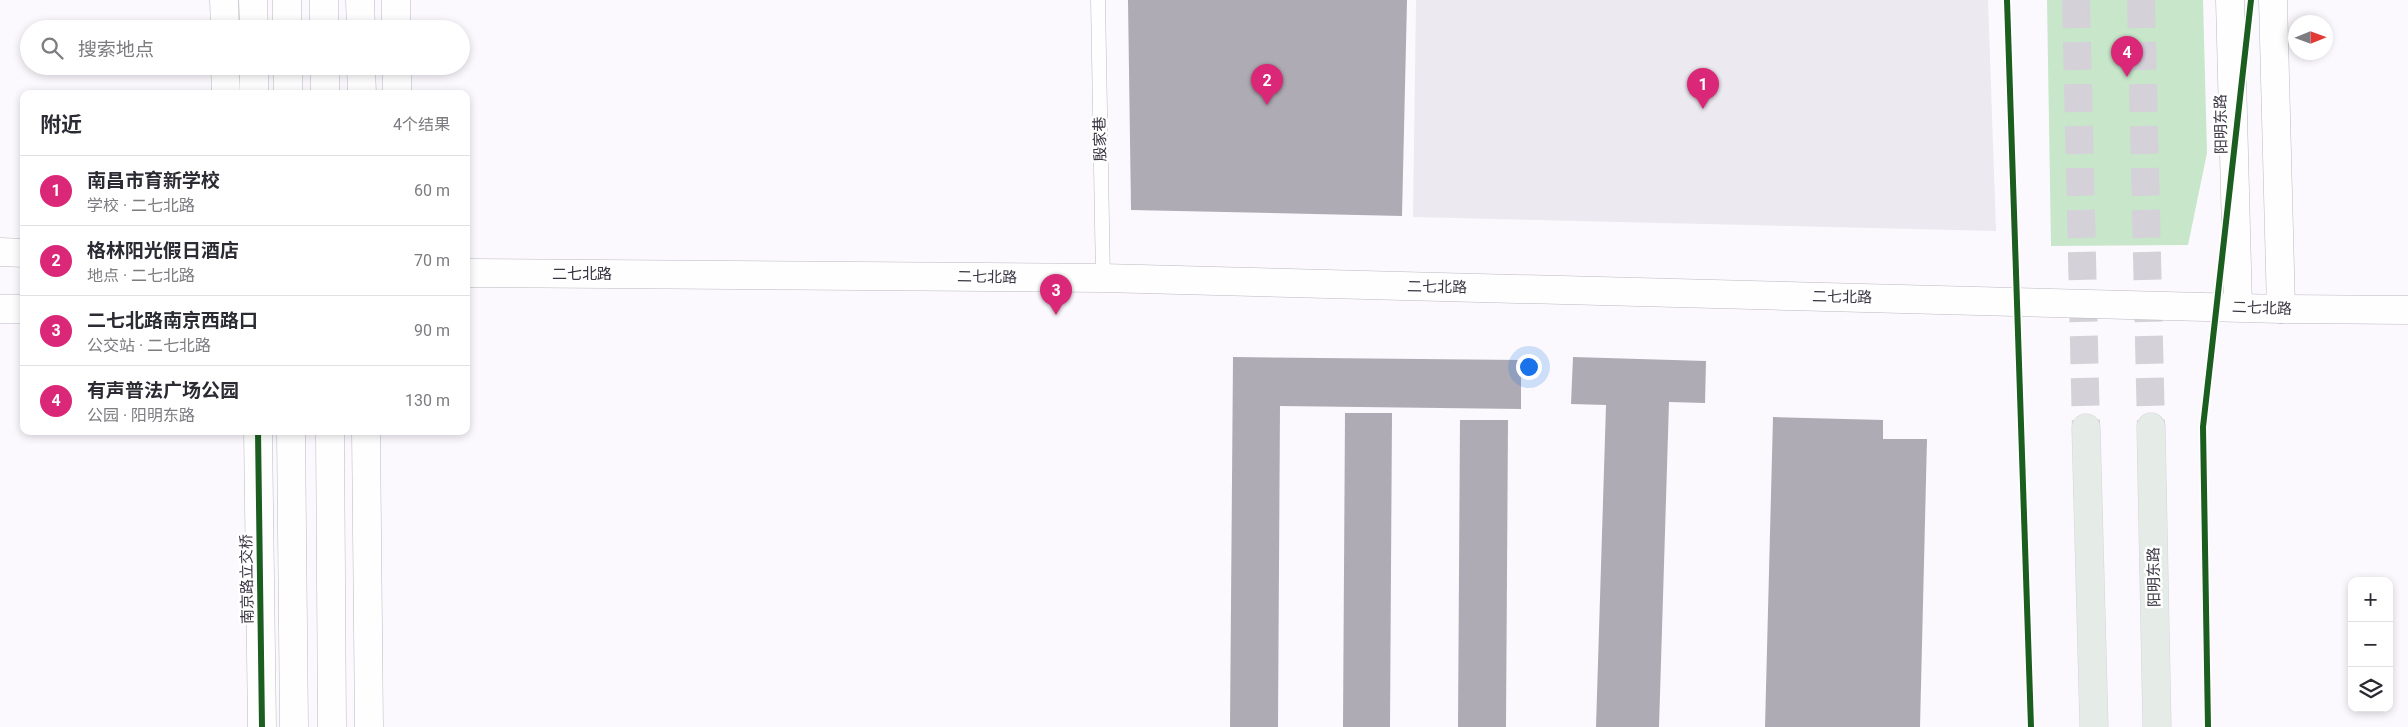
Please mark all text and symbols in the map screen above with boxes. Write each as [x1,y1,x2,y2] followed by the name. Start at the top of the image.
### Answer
[2288,15,2333,60] north arrow
[20,20,470,75] search box
[38,34,66,62] icon: search
[2111,36,2143,77] pin: 4
[78,38,154,61] text: 搜索地点
[1251,64,1283,105] pin: 2
[1687,68,1719,109] pin: 1
[2211,94,2231,154] street label: 阳明东路
[40,113,82,137] text: 附近
[393,115,450,134] text: 4个结果
[1091,116,1109,162] street label: 殷家巷
[87,169,220,192] text: 南昌市育新学校
[51,181,61,200] text: 1
[414,181,450,200] text: 60 m
[87,196,195,215] text: 学校 · 二七北路
[87,239,239,262] text: 格林阳光假日酒店
[51,251,61,270] text: 2
[414,251,450,270] text: 70 m
[552,265,612,283] street label: 二七北路
[87,266,195,285] text: 地点 · 二七北路
[957,267,1017,287] street label: 二七北路
[1040,274,1072,315] pin: 3
[1407,277,1467,297] street label: 二七北路
[1812,287,1872,307] street label: 二七北路
[2232,298,2292,318] street label: 二七北路
[87,309,258,332] text: 二七北路南京西路口
[51,321,61,340] text: 3
[414,321,450,340] text: 90 m
[87,336,211,355] text: 公交站 · 二七北路
[1516,354,1542,380] your location
[87,379,239,402] text: 有声普法广场公园
[51,391,61,410] text: 4
[405,391,450,410] text: 130 m
[87,406,195,425] text: 公园 · 阳明东路
[237,534,257,624] street label: 南京路立交桥
[2144,547,2164,607] street label: 阳明东路
[2348,577,2393,712] map controls
[2348,577,2393,622] button: +
[2348,622,2393,667] button: −
[2348,667,2393,712] button: layers

